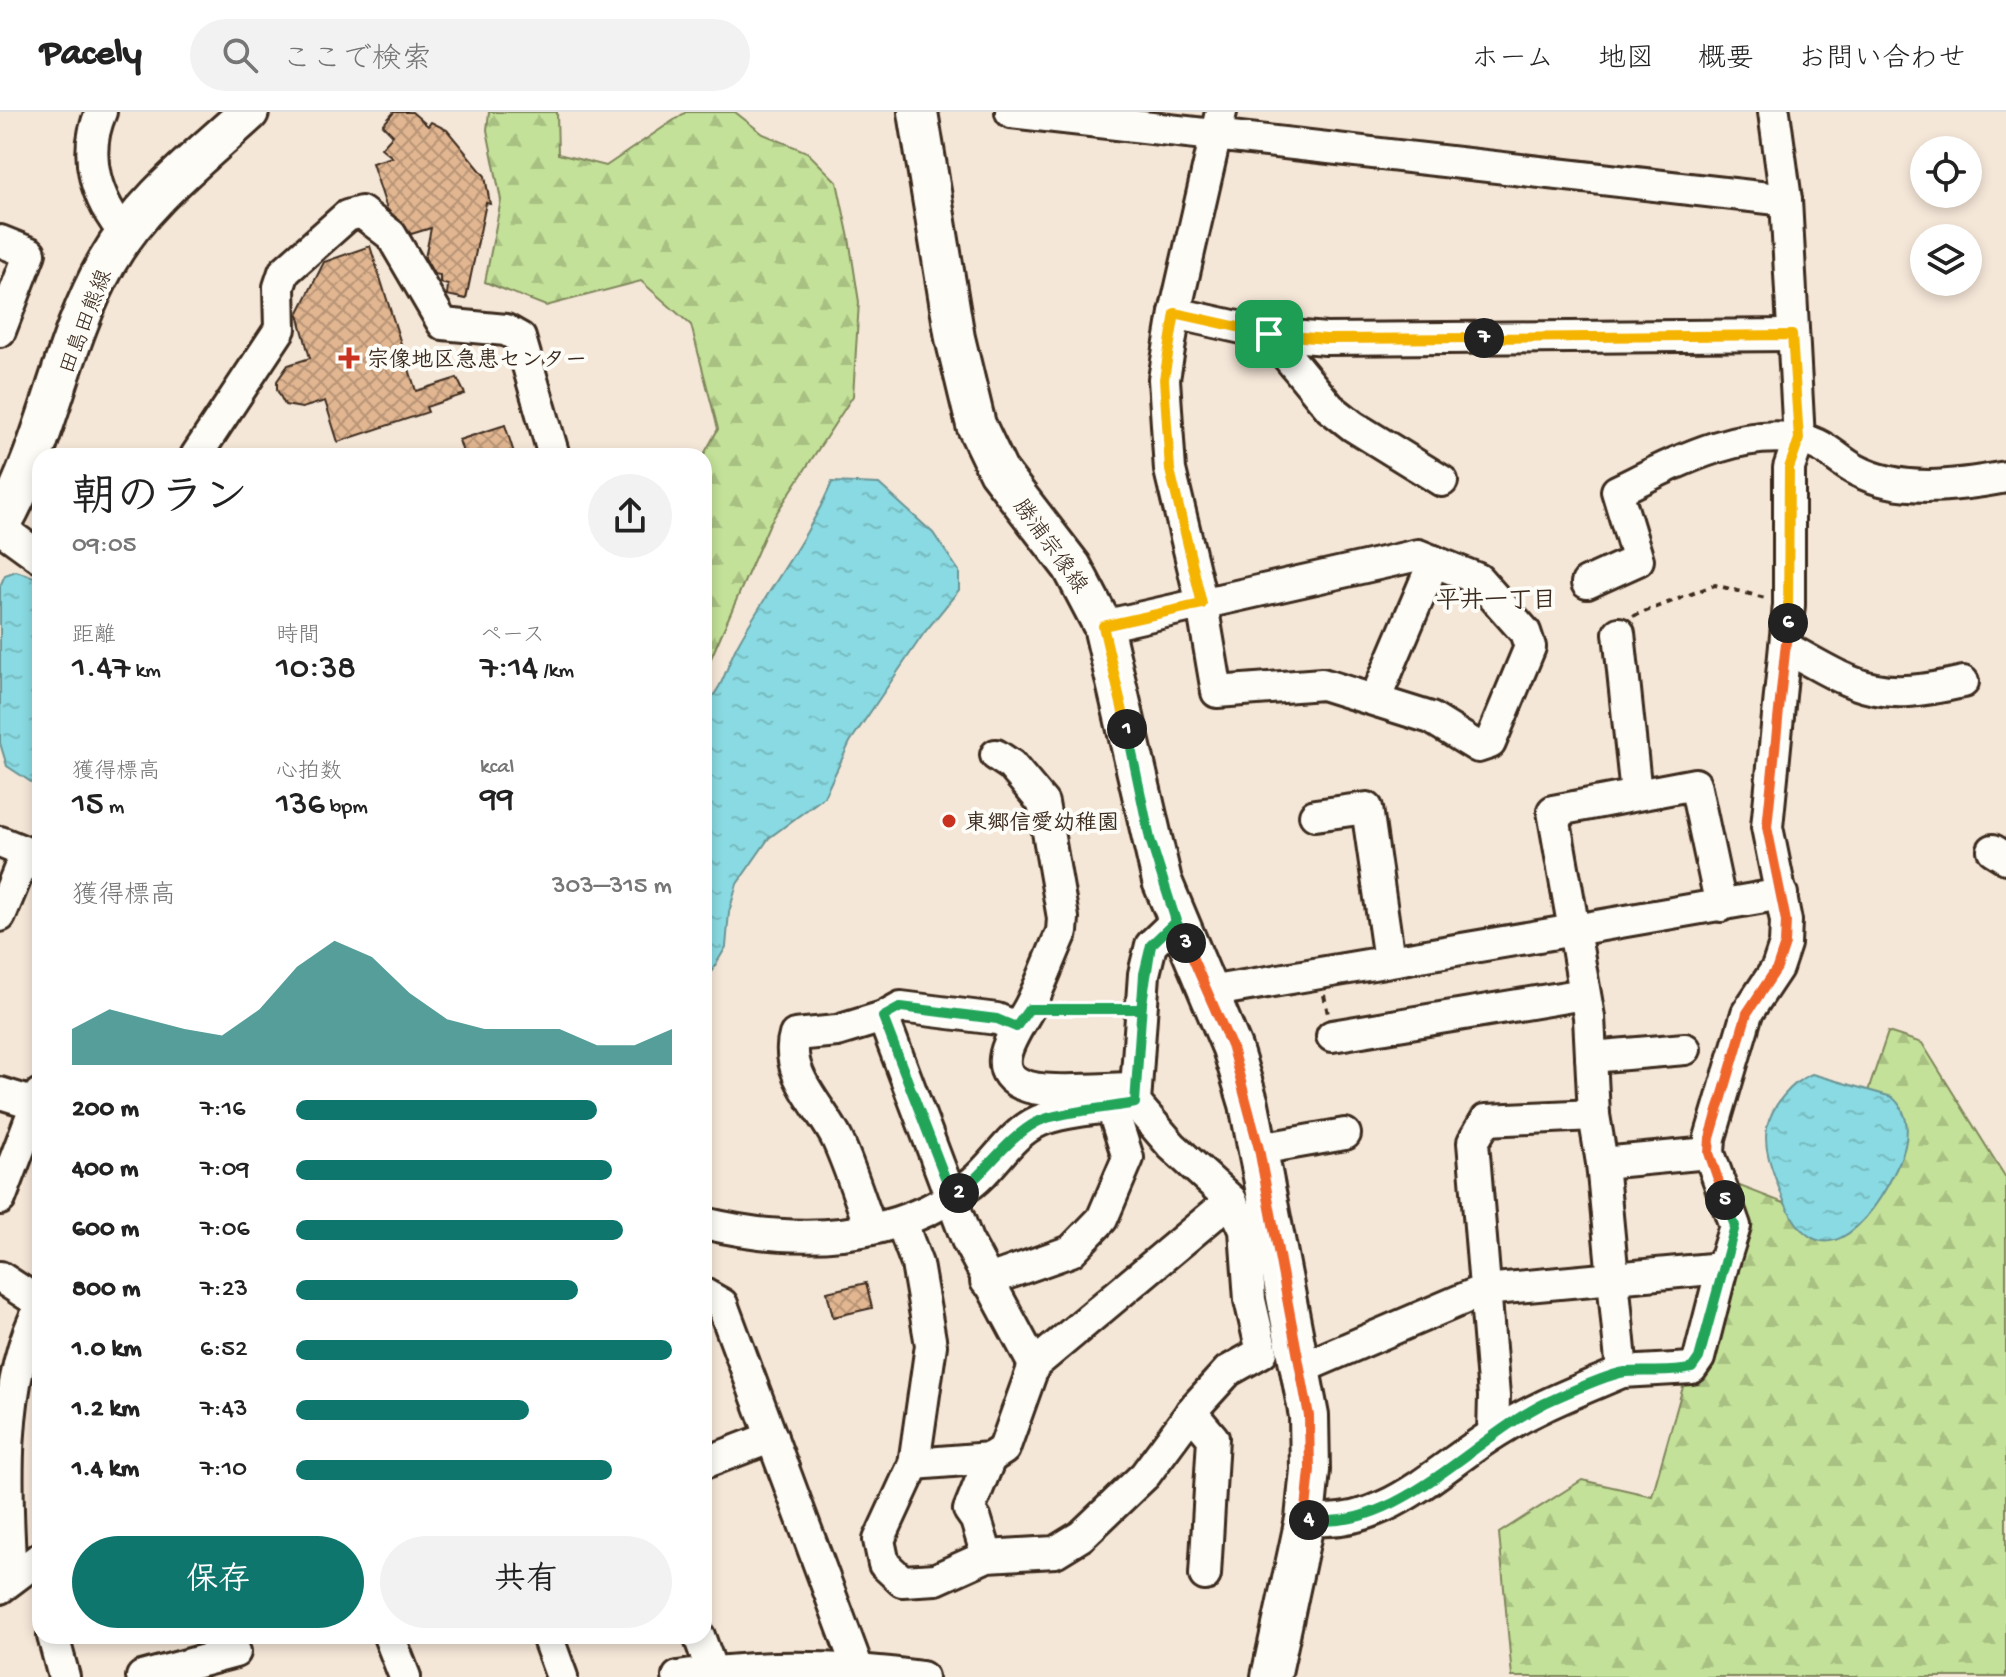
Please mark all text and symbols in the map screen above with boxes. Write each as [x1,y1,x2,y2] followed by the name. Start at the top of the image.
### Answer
[190,19,750,91] search box
[40,33,142,77] text: Pacely
[218,33,262,77] icon: search
[282,44,432,79] text: ここで検索
[1471,44,1554,77] text: ホーム
[1598,44,1654,77] text: 地図
[1698,44,1754,77] text: 概要
[1798,44,1966,77] text: お問い合わせ
[1910,136,1982,296] map controls
[1910,136,1982,208] button: locate
[1910,224,1982,296] button: layers
[55,266,120,378] street label: 田島田熊線
[1235,300,1303,368] pin
[1247,312,1291,356] icon: arrive
[1464,318,1504,358] pin: 7
[1478,325,1490,351] text: 7
[338,347,360,369] marker: 宗像地区急患センター
[367,347,587,375] place label: 宗像地区急患センター
[588,474,672,558] button: share
[72,475,248,527] text: 朝のラン
[1006,495,1092,599] street label: 勝浦宗像線
[72,531,136,562] text: 09:05
[1436,587,1556,617] district label: 平井一丁目
[1768,603,1808,643] pin: 6
[1782,610,1794,636] text: 6
[72,624,116,650] text: 距離
[276,624,320,650] text: 時間
[480,624,545,650] text: ペース
[72,650,130,690] text: 1.47
[276,650,356,690] text: 10:38
[480,650,538,690] text: 7:14
[130,659,161,685] text: km
[538,659,574,685] text: /km
[1107,709,1147,749] pin: 1
[1123,716,1131,742] text: 1
[480,755,514,781] text: kcal
[72,760,160,786] text: 獲得標高
[276,760,342,786] text: 心拍数
[480,781,514,821] text: 99
[72,786,104,826] text: 15
[276,786,325,826] text: 136
[104,795,124,821] text: m
[325,795,368,821] text: bpm
[965,810,1119,838] place label: 東郷信愛幼稚園
[940,812,958,830] marker: 東郷信愛幼稚園
[552,872,672,903] text: 303–315 m
[72,882,176,913] text: 獲得標高
[1166,923,1206,963] pin: 3
[1180,930,1192,956] text: 3
[72,1095,139,1126] text: 200 m
[200,1095,245,1126] text: 7:16
[72,1155,138,1186] text: 400 m
[200,1155,249,1186] text: 7:09
[939,1173,979,1213] pin: 2
[954,1180,964,1206] text: 2
[1705,1180,1745,1220] pin: 5
[1719,1187,1731,1213] text: 5
[72,1215,139,1246] text: 600 m
[200,1215,250,1246] text: 7:06
[72,1275,140,1306] text: 800 m
[200,1275,248,1306] text: 7:23
[72,1335,142,1366] text: 1.0 km
[200,1335,248,1366] text: 6:52
[72,1395,140,1426] text: 1.2 km
[200,1395,247,1426] text: 7:43
[72,1455,139,1486] text: 1.4 km
[200,1455,247,1486] text: 7:10
[1289,1500,1329,1540] pin: 4
[1304,1507,1314,1533] text: 4
[72,1536,364,1628] button: 保存
[380,1536,672,1628] button: 共有

